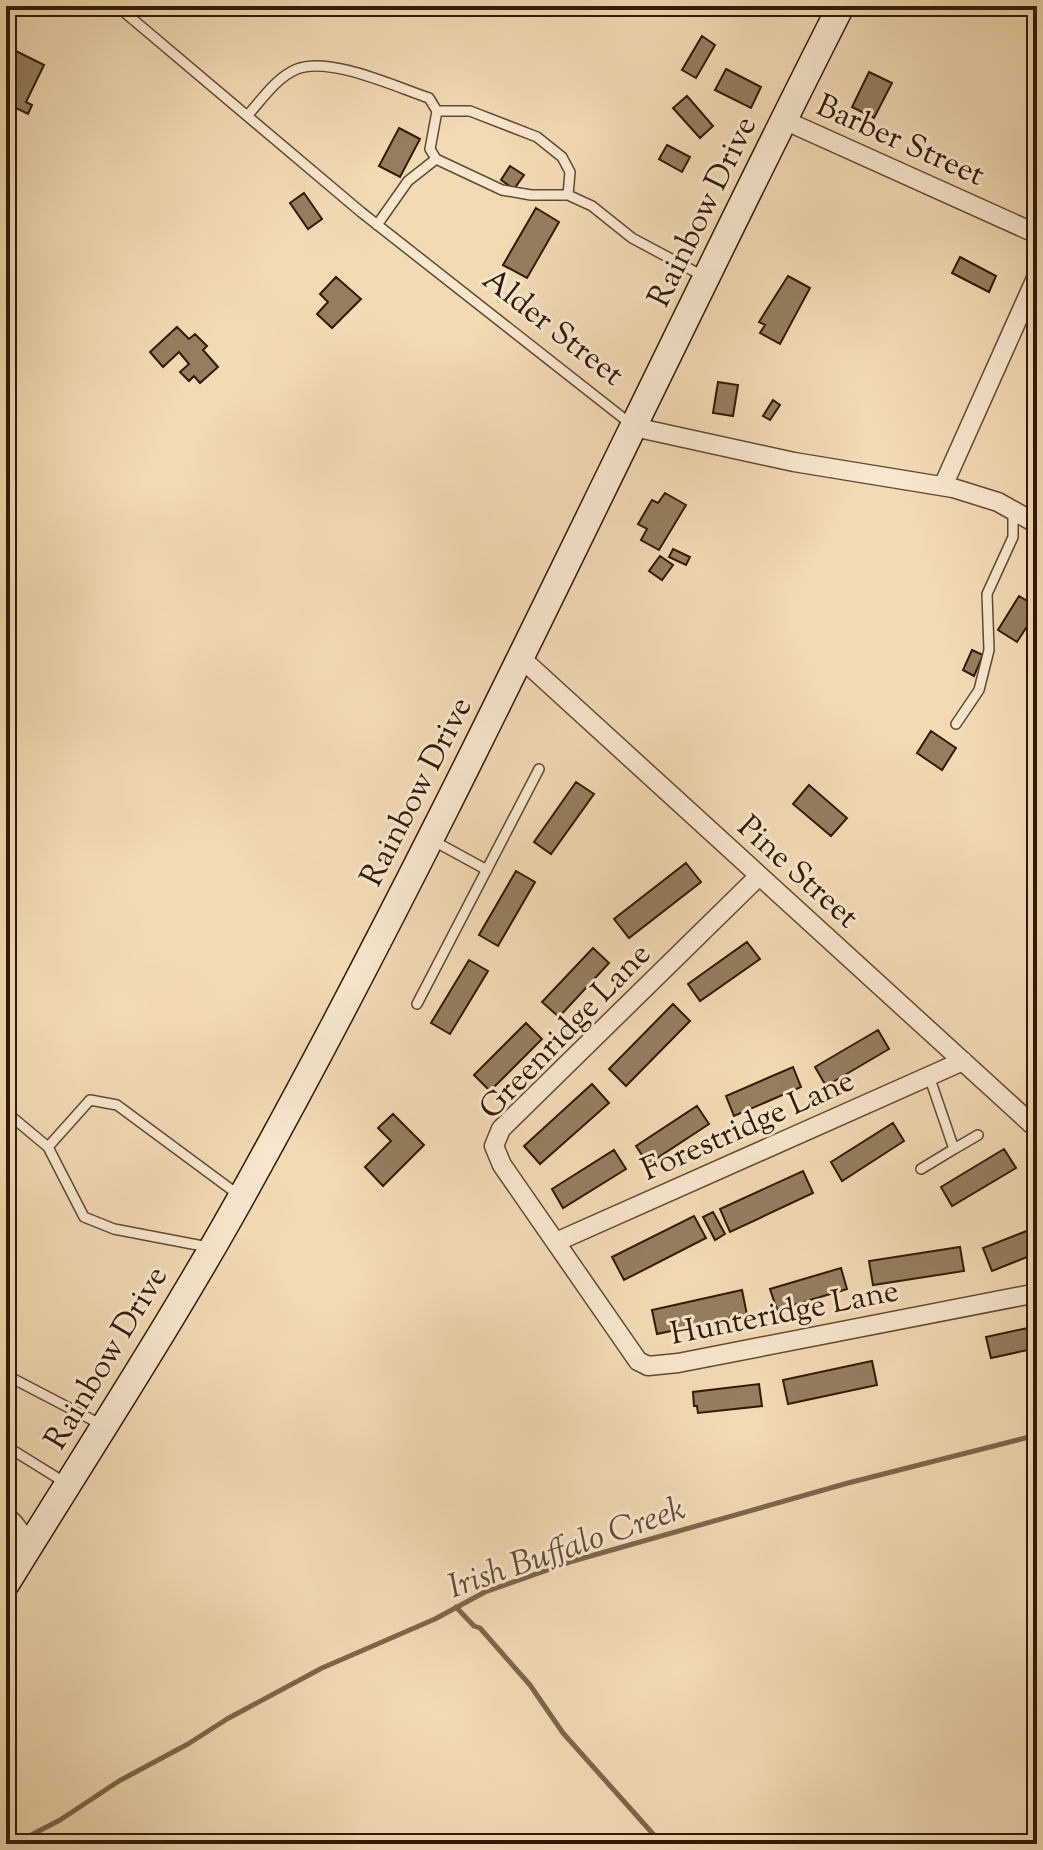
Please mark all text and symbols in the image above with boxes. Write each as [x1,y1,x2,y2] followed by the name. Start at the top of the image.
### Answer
[808,84,991,199] street label: Barber Street
[638,109,770,316] street label: Rainbow Drive
[472,258,633,398] street label: Alder Street
[350,690,485,895] street label: Rainbow Drive
[726,806,868,940] street label: Pine Street
[470,933,663,1131] street label: Greenridge Lane
[634,1059,862,1194] street label: Forestridge Lane
[34,1258,181,1459] street label: Rainbow Drive
[666,1269,903,1359] street label: Hunteridge Lane
[442,1486,692,1613] water label: Irish Buffalo Creek

